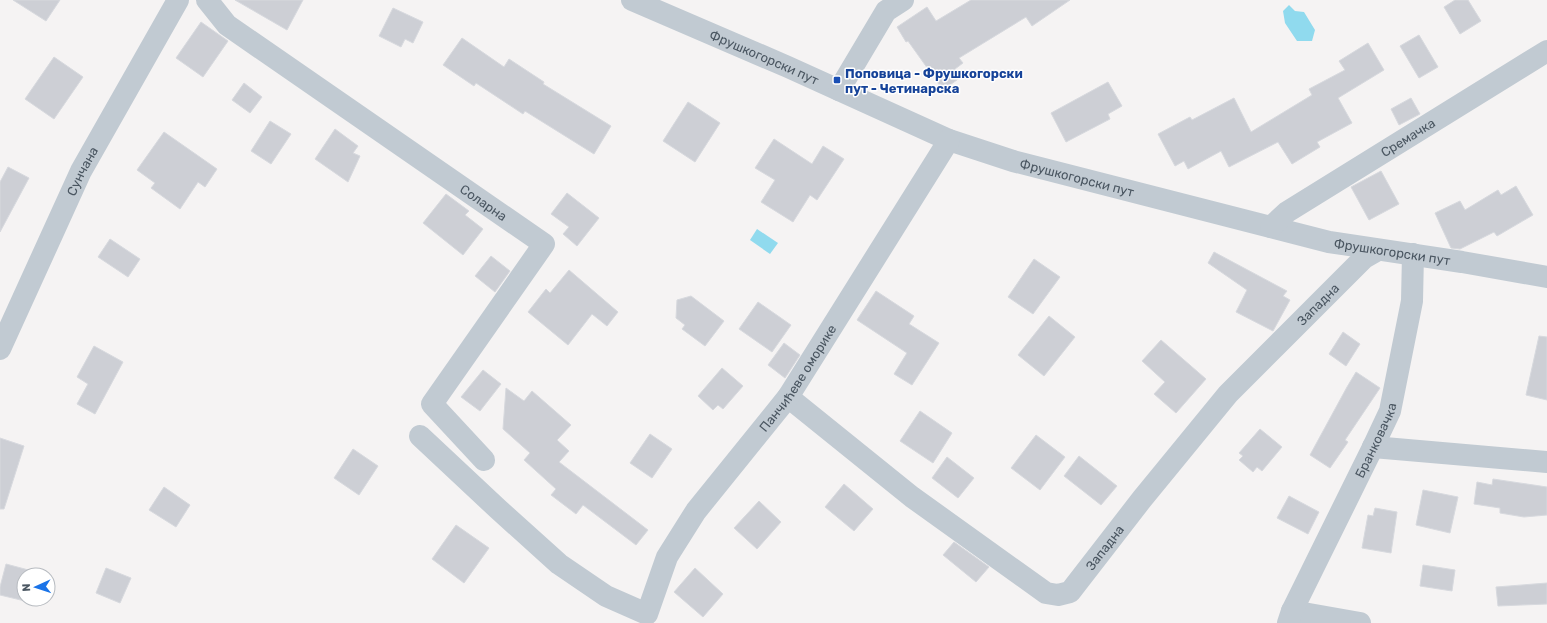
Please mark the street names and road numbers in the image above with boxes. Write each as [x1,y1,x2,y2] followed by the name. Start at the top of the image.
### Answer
[707,27,821,88] street label: Фрушкогорски пут
[1378,115,1438,160] street label: Сремачка
[64,144,101,198] street label: Сунчана
[1018,156,1136,200] street label: Фрушкогорски пут
[457,181,510,224] street label: Соларна
[1333,236,1452,268] street label: Фрушкогорски пут
[1294,280,1342,329] street label: Западна
[756,322,839,435] street label: Панчићеве оморике
[1352,402,1399,480] street label: Бранковачка
[1083,522,1127,573] street label: Западна

